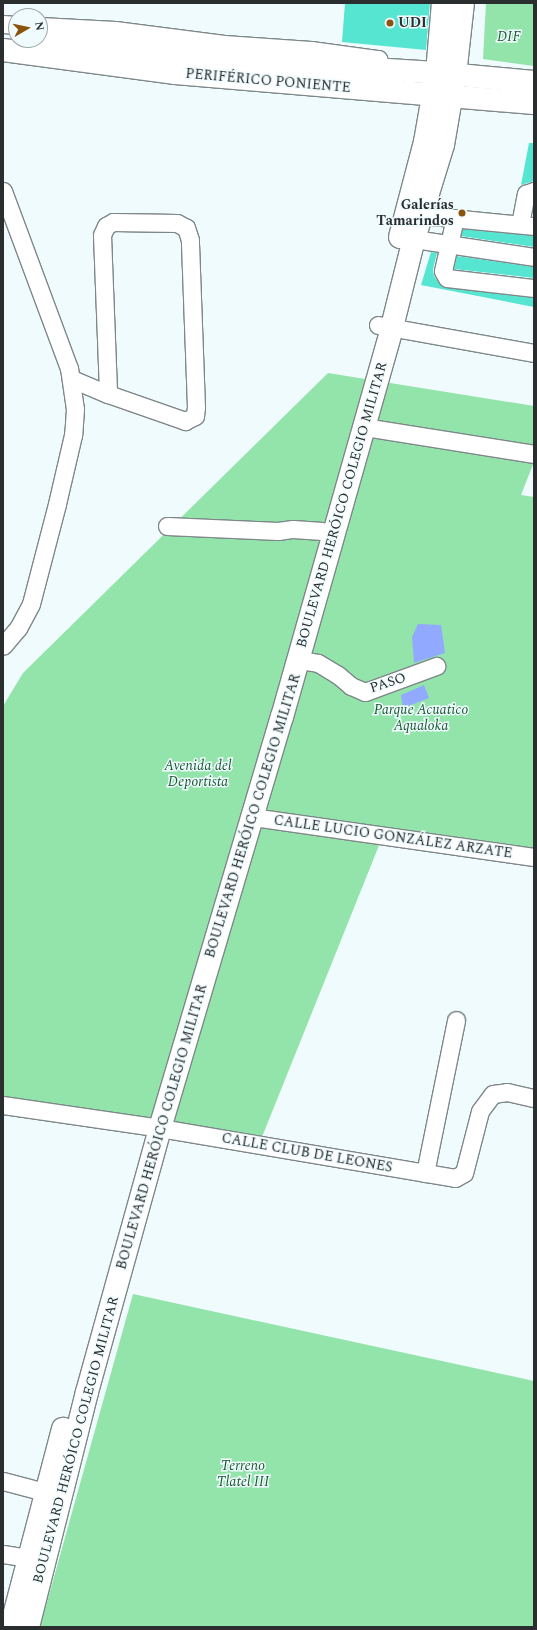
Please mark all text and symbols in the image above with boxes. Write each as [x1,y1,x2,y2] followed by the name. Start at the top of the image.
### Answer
[8,8,48,48] north arrow
[398,15,427,31] place label: UDI
[385,18,395,28] marker: UDI
[30,20,48,32] text: N
[497,29,521,45] park label: DIF
[185,65,351,97] street label: PERIFÉRICO PONIENTE
[376,197,454,230] place label: Galerías Tamarindos
[457,208,467,218] marker: Galerías Tamarindos
[293,360,391,650] street label: BOULEVARD HERÓICO COLEGIO MILITAR
[368,669,408,697] street label: PASO
[202,672,304,960] street label: BOULEVARD HERÓICO COLEGIO MILITAR
[374,702,468,734] park label: Parque Acuatico Aqualoka
[164,758,232,790] park label: Avenida del Deportista
[273,812,513,862] street label: CALLE LUCIO GONZÁLEZ ARZATE
[113,982,211,1272] street label: BOULEVARD HERÓICO COLEGIO MILITAR
[220,1130,394,1176] street label: CALLE CLUB DE LEONES
[30,1295,122,1585] street label: BOULEVARD HERÓICO COLEGIO MILITAR
[217,1458,269,1490] park label: Terreno Tlatel III

